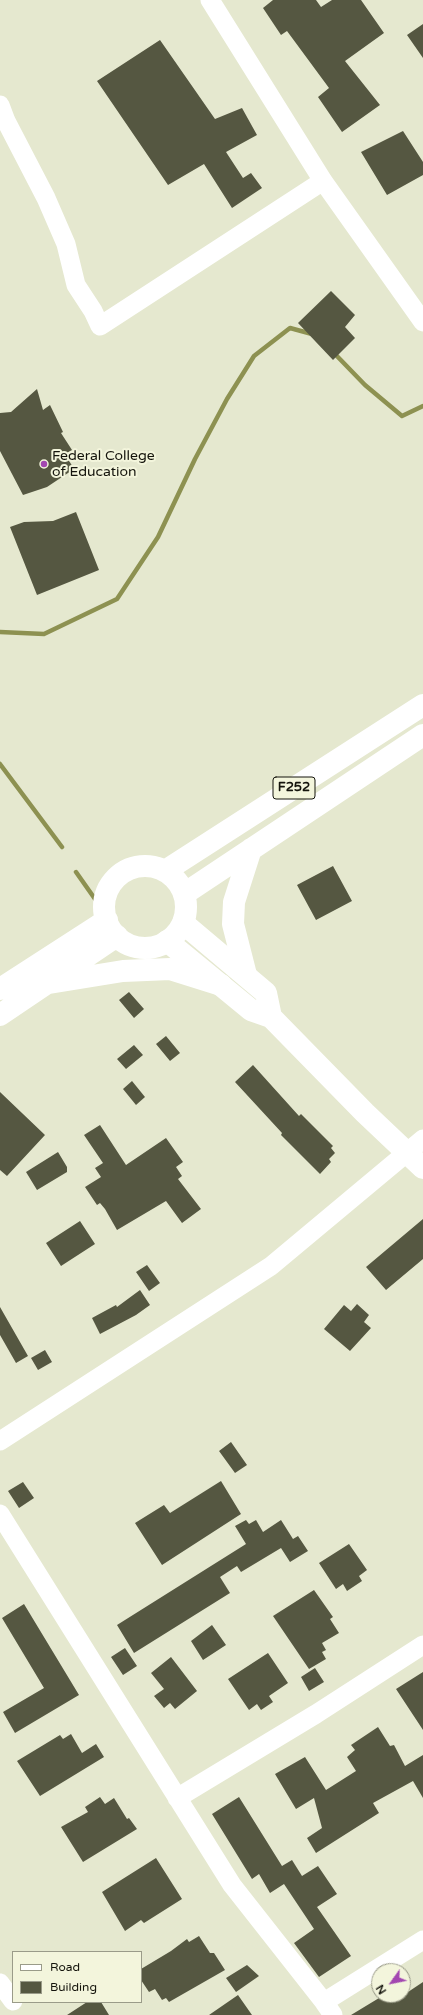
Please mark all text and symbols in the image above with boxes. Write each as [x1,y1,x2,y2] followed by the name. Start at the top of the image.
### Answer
[52,448,155,480] place label: Federal College of Education
[39,459,49,469] marker: Federal College of Education
[273,777,315,799] road number: F252
[12,1951,142,2003] legend
[50,1960,80,1974] text: Road
[371,1963,411,2003] north arrow
[50,1980,97,1994] text: Building
[373,1982,389,1997] text: N

